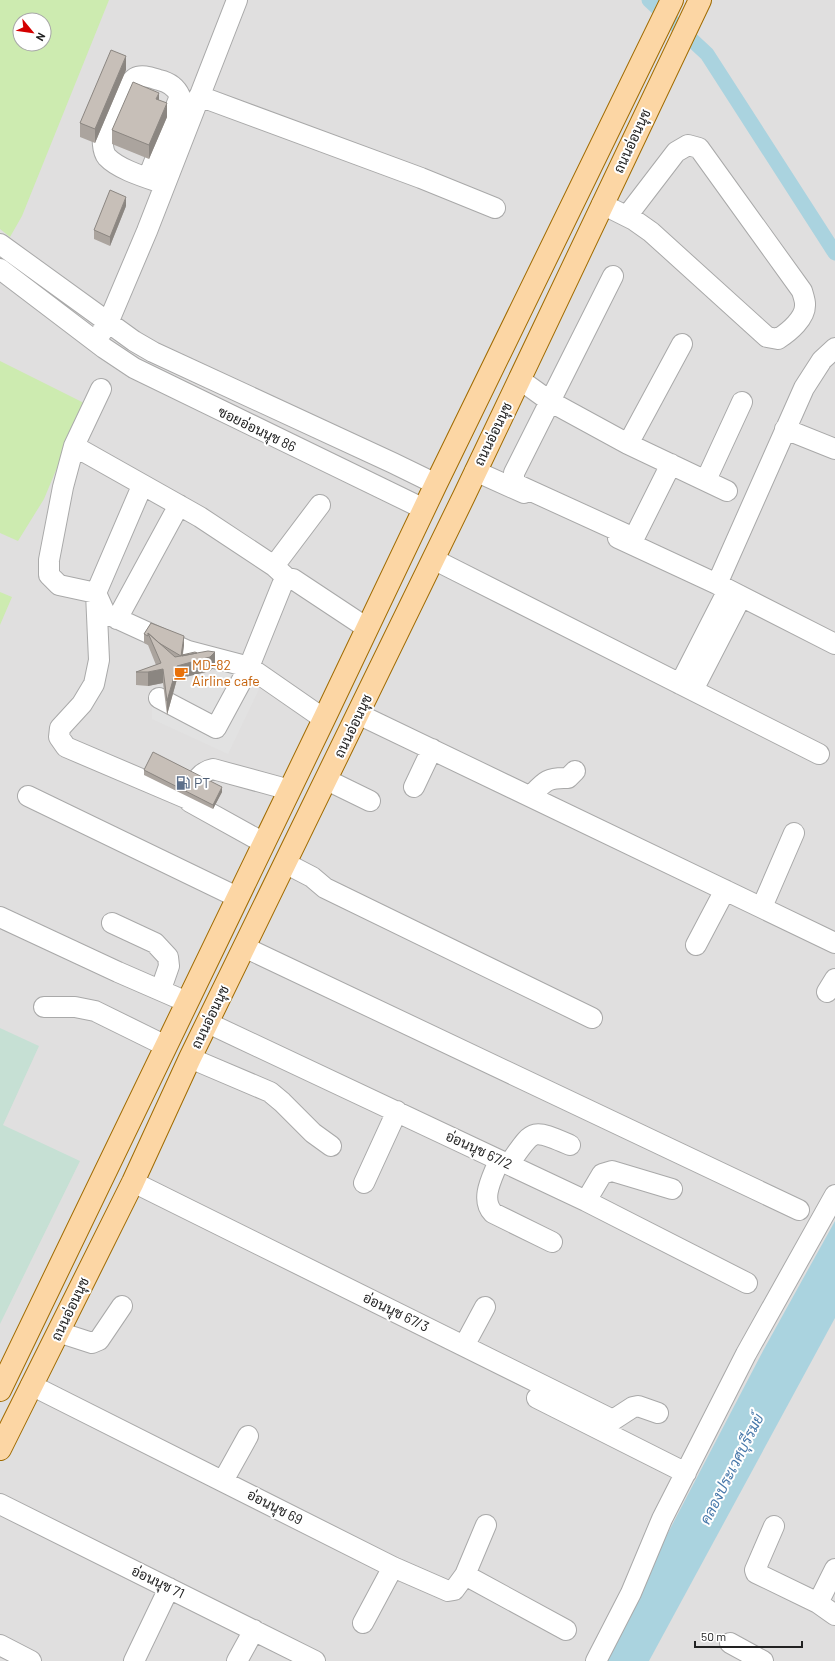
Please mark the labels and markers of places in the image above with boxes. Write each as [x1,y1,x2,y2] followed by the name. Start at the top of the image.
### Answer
[192,656,260,689] place label: MD-82 Airline cafe
[173,665,189,681] cafe icon: MD-82 Airline cafe
[194,774,210,791] place label: PT
[175,775,191,791] fuel station icon: PT

